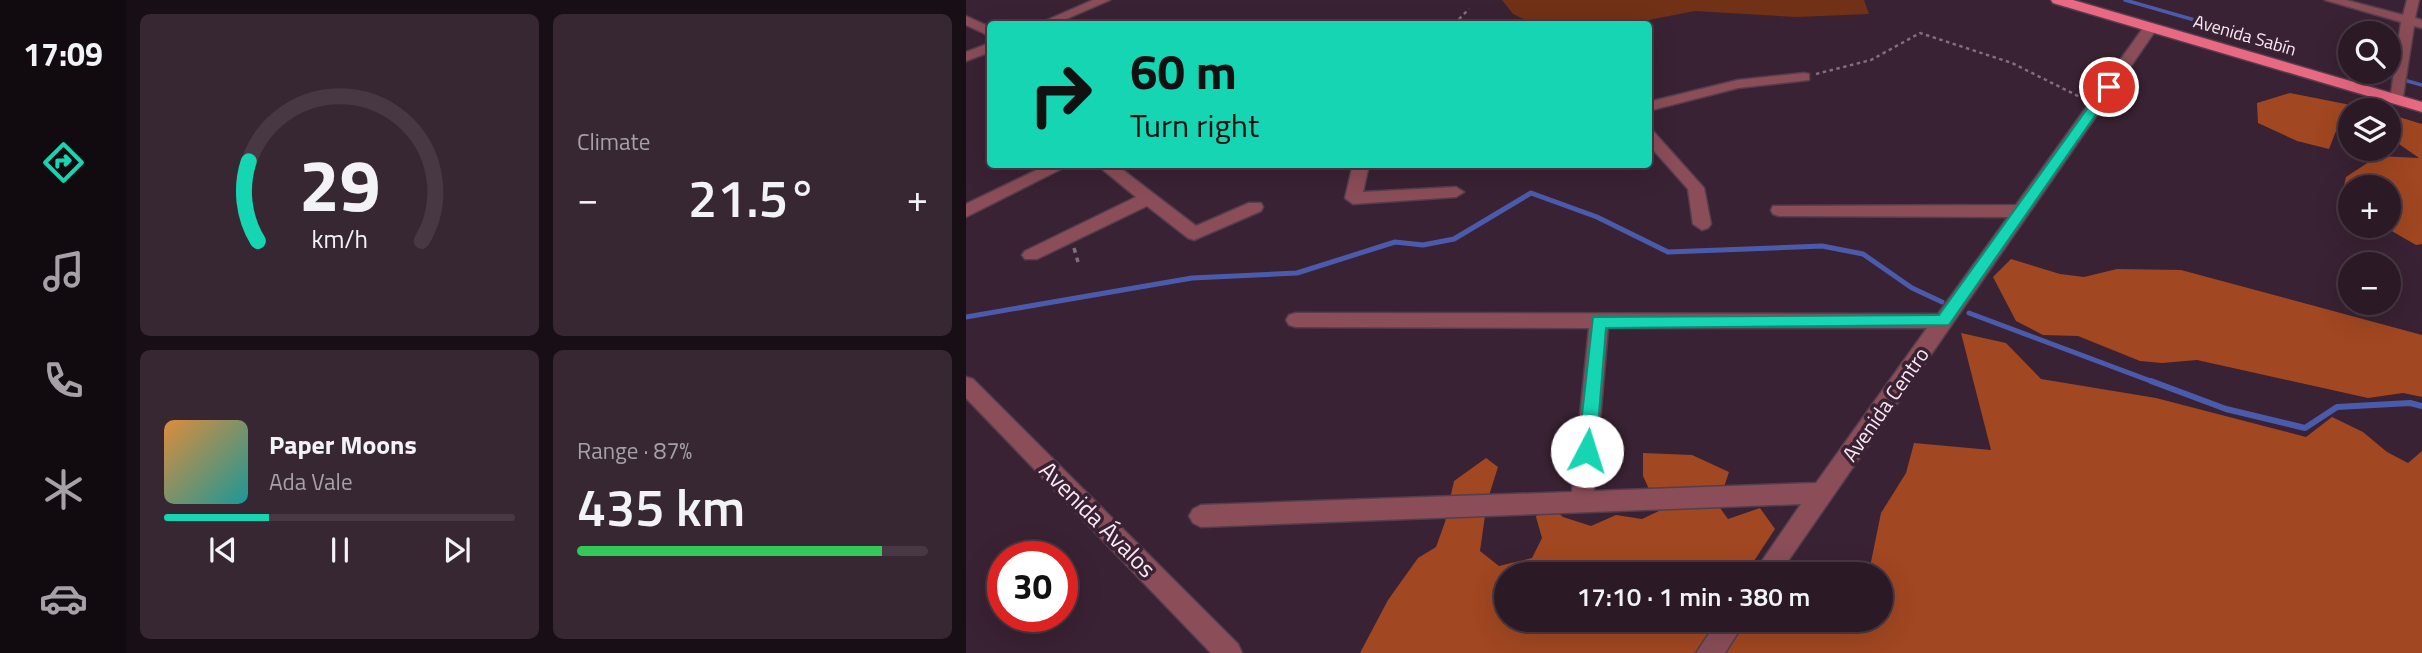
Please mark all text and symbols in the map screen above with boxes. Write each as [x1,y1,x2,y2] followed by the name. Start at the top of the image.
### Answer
[2190,7,2300,63] street label: Avenida Sabín
[2338,21,2401,315] map controls
[2338,21,2401,84] button: search
[23,30,103,78] text: 17:09
[1130,33,1237,108] text: 60 m
[1015,49,1106,140] icon: right
[2079,57,2139,117] pin
[2090,68,2128,106] icon: arrive
[2338,98,2401,161] button: layers
[1130,101,1259,149] text: Turn right
[577,124,650,159] text: Climate
[299,129,380,239] text: 29
[39,138,88,187] icon: directions
[688,158,817,237] text: 21.5°
[577,169,598,227] text: −
[907,169,928,227] text: +
[2338,175,2401,238] button: +
[311,220,368,258] text: km/h
[39,247,88,296] icon: music
[2338,252,2401,315] button: −
[1834,340,1936,468] street label: Avenida Centro
[39,356,88,405] icon: phone
[1550,414,1624,488] position arrow
[269,425,417,464] text: Paper Moons
[577,433,692,468] text: Range · 87%
[1031,452,1165,586] street label: Avenida Ávalos
[269,464,353,499] text: Ada Vale
[39,465,88,514] icon: climate
[577,467,745,546] text: 435 km
[204,531,242,569] icon: previous
[321,531,359,569] icon: pause
[438,531,476,569] icon: next
[987,541,1078,632] speed limit sign: 30
[39,574,88,623] icon: car
[1577,577,1810,616] text: 17:10 · 1 min · 380 m

